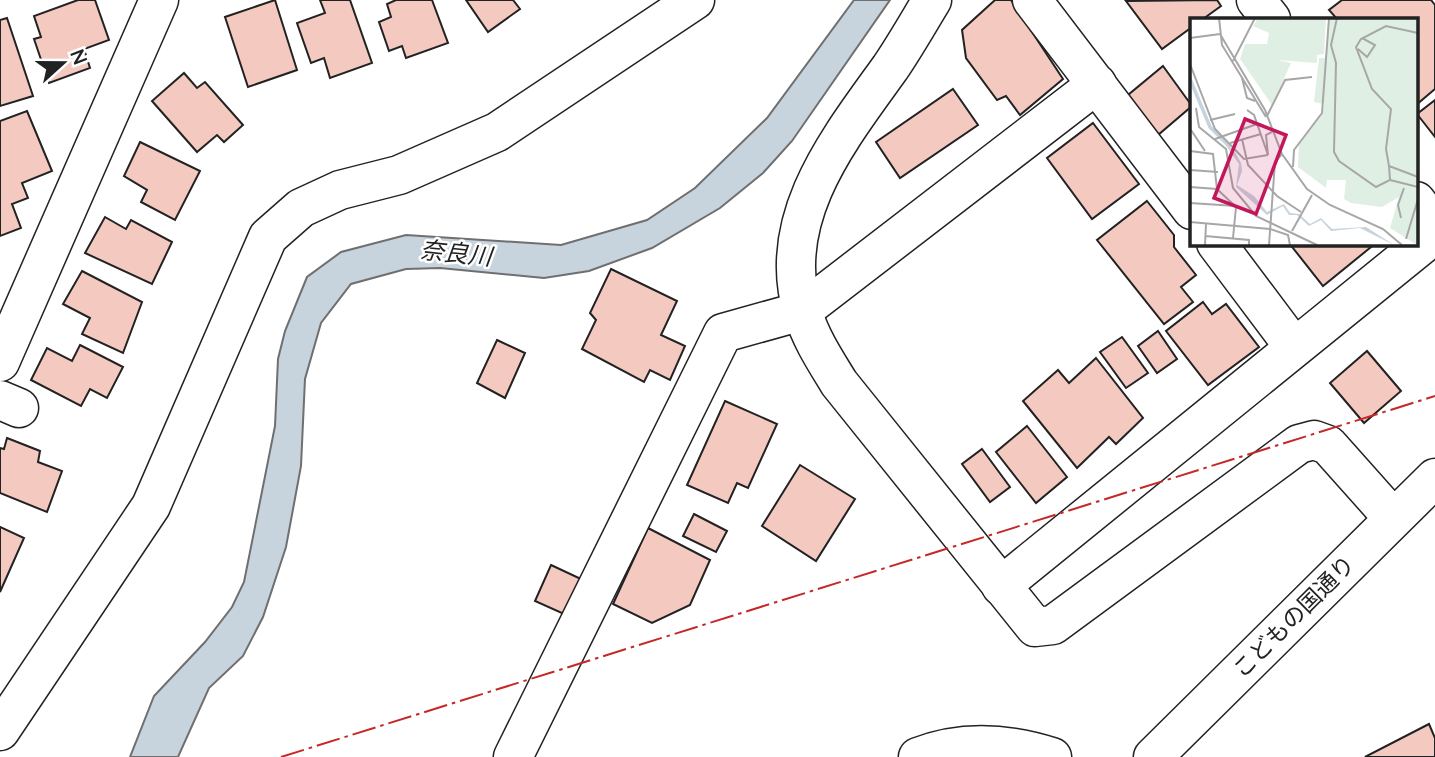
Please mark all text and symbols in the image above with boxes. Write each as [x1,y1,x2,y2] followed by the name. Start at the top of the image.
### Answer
[1190,18,1418,245] inset map
[28,28,98,98] north arrow
[66,46,93,68] text: N
[419,234,496,270] water label: 奈良川
[1226,549,1360,683] street label: こどもの国通り

